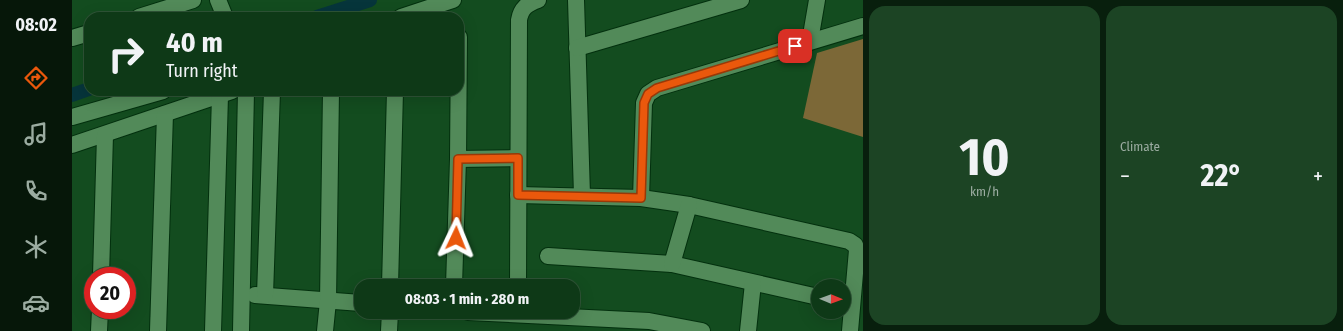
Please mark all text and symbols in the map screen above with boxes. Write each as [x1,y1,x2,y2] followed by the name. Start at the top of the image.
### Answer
[15,14,57,36] text: 08:02
[166,26,223,59] text: 40 m
[100,28,152,80] icon: right
[778,29,812,63] pin
[784,35,806,57] icon: arrive
[166,60,238,82] text: Turn right
[22,64,50,92] icon: directions
[22,120,50,148] icon: music
[959,126,1010,189] text: 10
[1120,139,1160,154] text: Climate
[1201,158,1242,194] text: 22°
[1120,163,1130,190] text: −
[1313,163,1323,190] text: +
[22,177,50,205] icon: phone
[970,184,999,199] text: km/h
[435,217,477,259] position arrow
[22,233,50,261] icon: climate
[84,267,136,319] speed limit sign: 20
[811,279,851,319] north arrow
[811,279,851,319] map controls
[22,289,50,317] icon: car
[405,290,529,308] text: 08:03 · 1 min · 280 m

